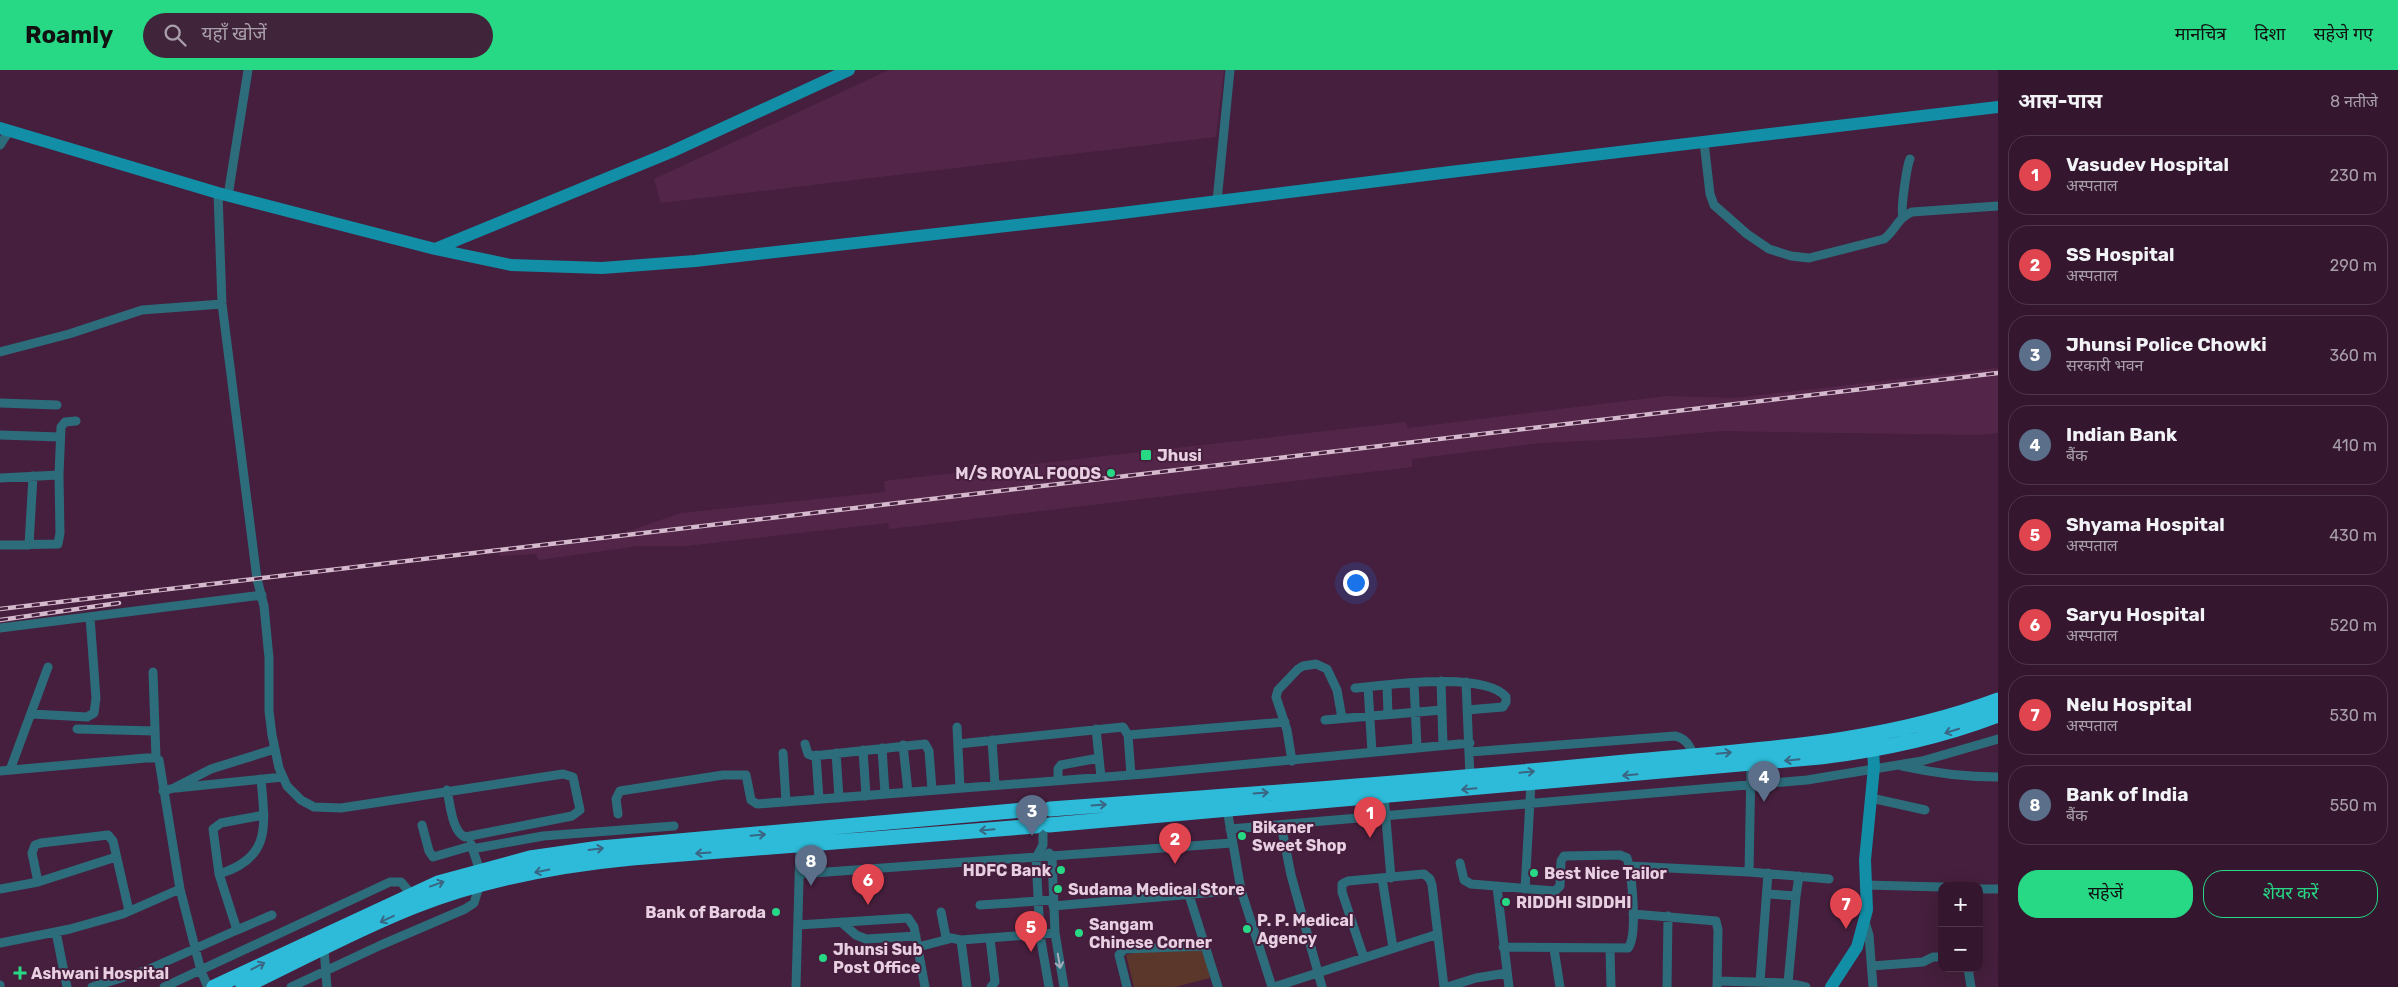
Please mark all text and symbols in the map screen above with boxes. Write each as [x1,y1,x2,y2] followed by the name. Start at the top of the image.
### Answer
[143,13,493,58] search box
[25,21,113,49] text: Roamly
[161,21,189,49] icon: search
[201,22,267,45] text: यहाँ खोजें
[2175,23,2226,45] text: मानचित्र
[2254,23,2285,45] text: दिशा
[2313,23,2373,45] text: सहेजे गए
[2018,88,2102,113] text: आस-पास
[2330,92,2378,111] text: 8 नतीजे
[2066,153,2229,176] text: Vasudev Hospital
[2031,166,2039,185] text: 1
[2330,166,2377,185] text: 230 m
[2066,176,2118,195] text: अस्पताल
[2066,243,2174,266] text: SS Hospital
[2030,256,2040,275] text: 2
[2330,256,2377,275] text: 290 m
[2066,266,2118,285] text: अस्पताल
[2066,333,2267,356] text: Jhunsi Police Chowki
[2030,346,2040,365] text: 3
[2329,346,2377,365] text: 360 m
[2066,356,2143,375] text: सरकारी भवन
[2066,423,2177,446] text: Indian Bank
[2030,436,2040,455] text: 4
[2332,436,2377,455] text: 410 m
[1157,446,1202,465] place label: Jhusi
[2066,446,2087,465] text: बैंक
[1139,448,1153,462] marker: Jhusi
[955,464,1101,483] place label: M/S ROYAL FOODS
[1105,467,1117,479] marker: M/S ROYAL FOODS
[2066,513,2225,536] text: Shyama Hospital
[2030,526,2040,545] text: 5
[2329,526,2377,545] text: 430 m
[2066,536,2118,555] text: अस्पताल
[1343,570,1369,596] your location
[2066,603,2205,626] text: Saryu Hospital
[2030,616,2040,635] text: 6
[2330,616,2377,635] text: 520 m
[2066,626,2118,645] text: अस्पताल
[2066,693,2192,716] text: Nelu Hospital
[2030,706,2040,725] text: 7
[2330,706,2377,725] text: 530 m
[2066,716,2118,735] text: अस्पताल
[1944,727,1960,736] one-way arrow
[1716,749,1732,758] one-way arrow
[1785,755,1801,765] one-way arrow
[1748,761,1780,802] pin: 4
[1519,767,1535,776] one-way arrow
[1623,770,1639,779] one-way arrow
[2066,783,2188,806] text: Bank of India
[1461,784,1477,793] one-way arrow
[1252,789,1268,798] one-way arrow
[1016,795,1048,836] pin: 3
[2030,796,2040,815] text: 8
[2330,796,2377,815] text: 550 m
[1354,797,1386,838] pin: 1
[1090,801,1106,810] one-way arrow
[2066,806,2087,825] text: बैंक
[1252,818,1347,855] place label: Bikaner Sweet Shop
[1159,823,1191,864] pin: 2
[980,826,996,835] one-way arrow
[749,830,765,839] one-way arrow
[1236,830,1248,842] marker: Bikaner Sweet Shop
[587,844,603,854] one-way arrow
[795,845,827,886] pin: 8
[696,849,712,858] one-way arrow
[963,861,1052,880] place label: HDFC Bank
[852,864,884,905] pin: 6
[1055,864,1067,876] marker: HDFC Bank
[1544,864,1668,883] place label: Best Nice Tailor
[534,867,550,876] one-way arrow
[1528,867,1540,879] marker: Best Nice Tailor
[2018,870,2193,918] button: सहेजें
[2203,870,2378,918] button: शेयर करें
[429,879,445,888] one-way arrow
[1068,880,1245,899] place label: Sudama Medical Store
[1938,882,1983,972] map controls
[1938,882,1983,927] button: +
[1052,883,1064,895] marker: Sudama Medical Store
[1830,888,1862,929] pin: 7
[1516,893,1631,912] place label: RIDDHI SIDDHI
[1500,896,1512,908] marker: RIDDHI SIDDHI
[645,903,766,922] place label: Bank of Baroda
[770,906,782,918] marker: Bank of Baroda
[1015,911,1047,952] pin: 5
[1257,911,1353,948] place label: P. P. Medical Agency
[380,914,395,924] one-way arrow
[1089,915,1213,952] place label: Sangam Chinese Corner
[1241,923,1253,935] marker: P. P. Medical Agency
[1073,927,1085,939] marker: Sangam Chinese Corner
[1938,927,1983,972] button: −
[833,940,922,977] place label: Jhunsi Sub Post Office
[817,952,829,964] marker: Jhunsi Sub Post Office
[1054,952,1064,968] one-way arrow
[250,961,265,970] one-way arrow
[31,964,169,983] place label: Ashwani Hospital
[13,966,27,980] marker: Ashwani Hospital

